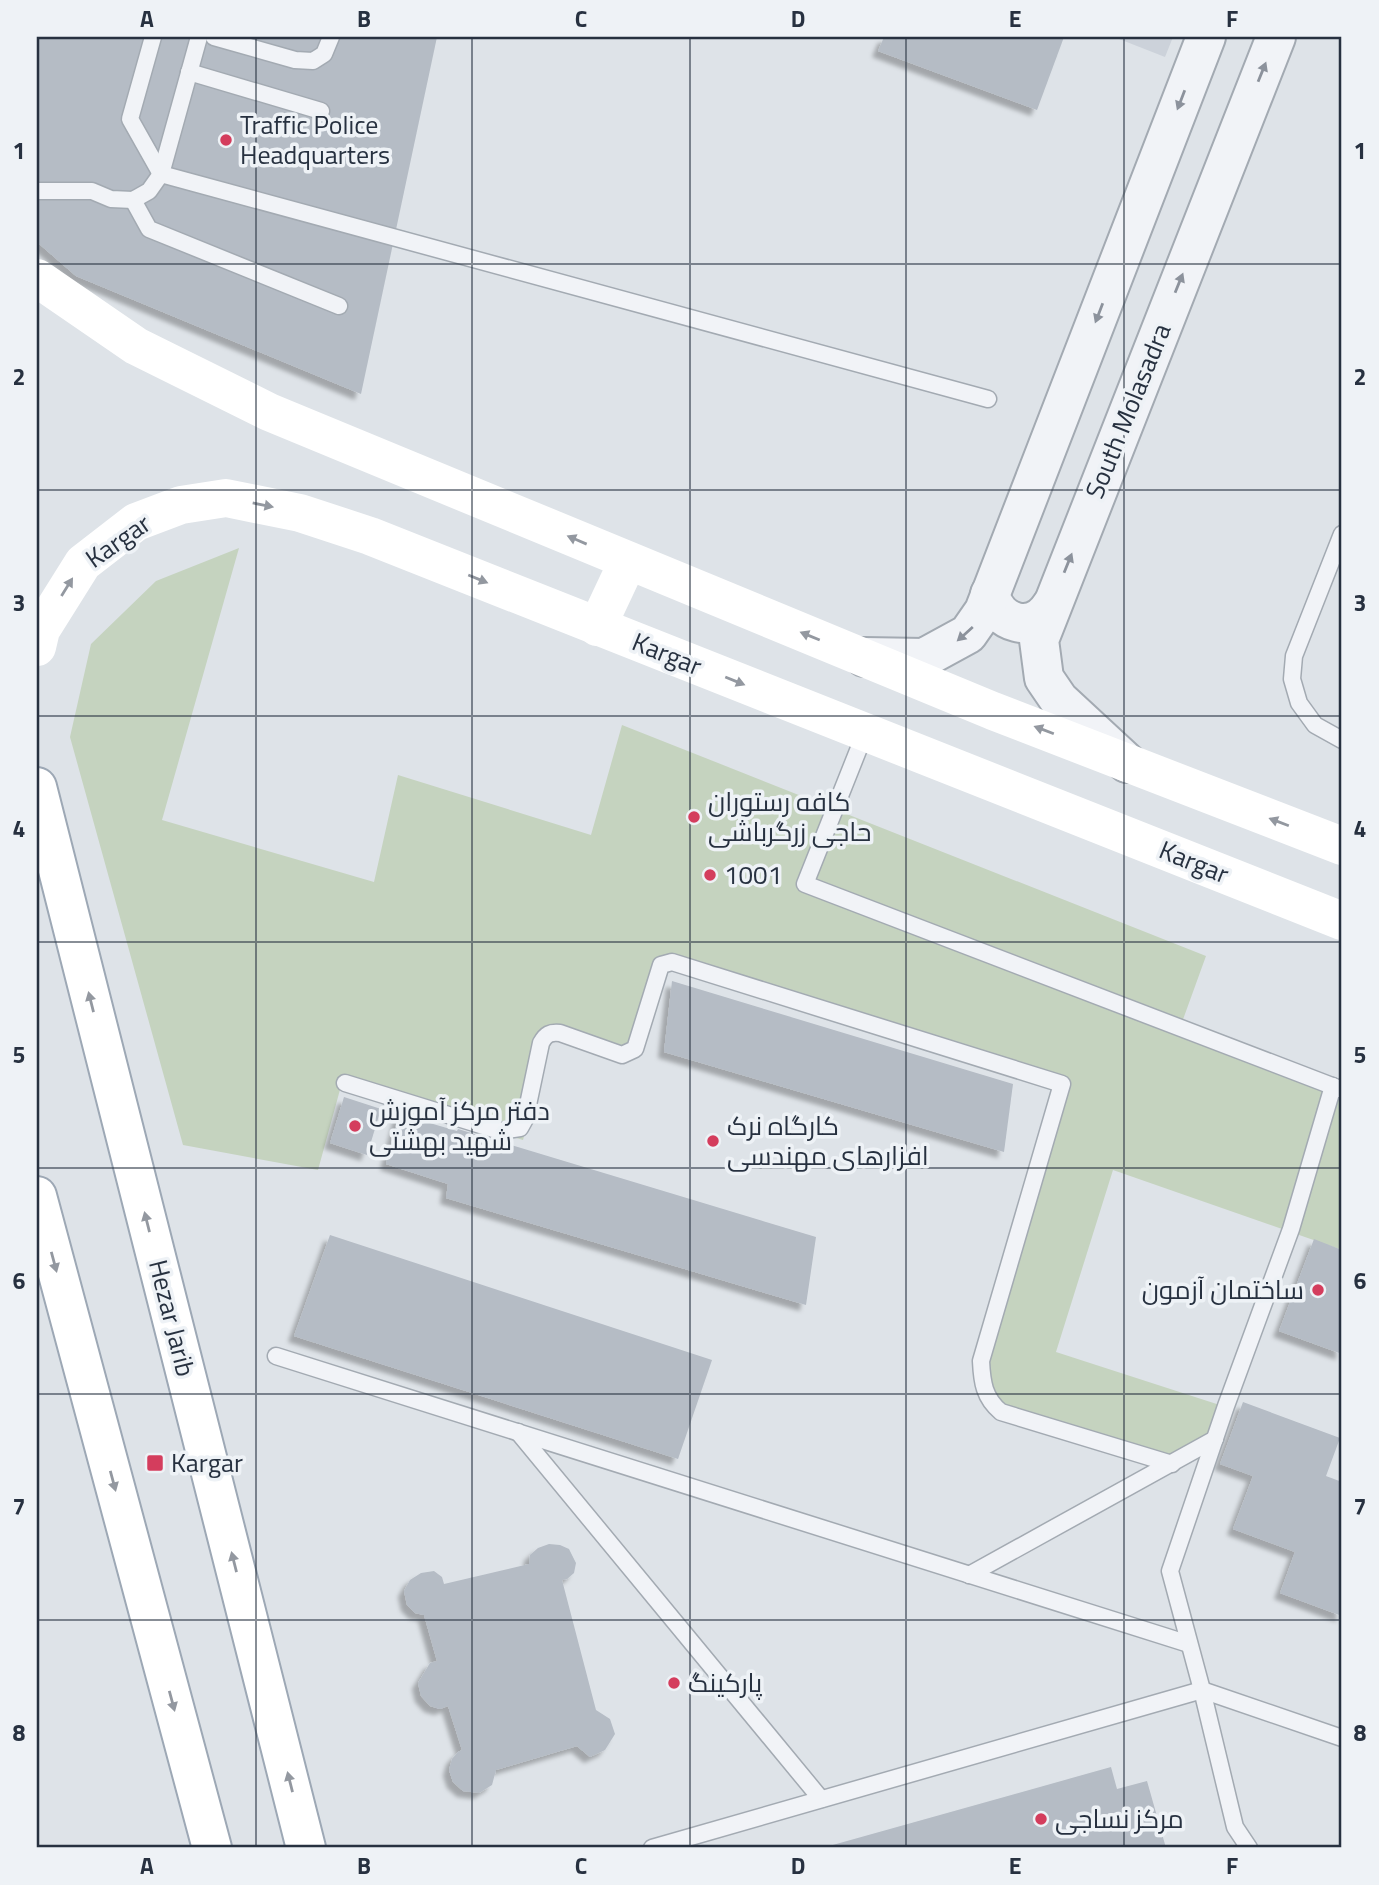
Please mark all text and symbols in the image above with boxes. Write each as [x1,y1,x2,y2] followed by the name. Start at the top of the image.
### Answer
[140,1,154,36] text: A
[357,1,371,36] text: B
[575,1,587,36] text: C
[791,1,805,36] text: D
[1009,1,1021,36] text: E
[1226,1,1238,36] text: F
[1257,61,1268,82] one-way arrow
[1176,90,1187,111] one-way arrow
[240,105,390,174] place label: Traffic Police Headquarters
[218,132,234,148] marker: Traffic Police Headquarters
[13,133,25,168] text: 1
[1354,133,1366,168] text: 1
[1173,273,1184,294] one-way arrow
[1094,302,1105,323] one-way arrow
[1075,317,1180,504] street label: South Molasadra
[13,359,25,394] text: 2
[1354,359,1366,394] text: 2
[252,500,274,511] one-way arrow
[77,504,158,577] street label: Kargar
[567,534,587,546] one-way arrow
[1063,552,1074,573] one-way arrow
[468,574,489,585] one-way arrow
[61,577,74,597] one-way arrow
[13,585,25,620] text: 3
[1354,585,1366,620] text: 3
[626,622,708,685] street label: Kargar
[956,626,974,642] one-way arrow
[800,630,821,641] one-way arrow
[725,676,746,687] one-way arrow
[1033,725,1054,736] one-way arrow
[708,782,871,851] place label: کافه رستوران حاجی زرگرباشی
[686,809,702,825] marker: کافه رستوران حاجی زرگرباشی
[13,811,25,846] text: 4
[1354,811,1366,846] text: 4
[1268,816,1289,827] one-way arrow
[1153,830,1235,893] street label: Kargar
[724,855,782,894] place label: 1001
[702,867,718,883] marker: 1001
[85,991,96,1013] one-way arrow
[13,1037,25,1072] text: 5
[1354,1037,1366,1072] text: 5
[369,1091,550,1160] place label: دفتر مرکز آموزش شهید بهشتی
[727,1106,929,1175] place label: کارگاه نرک افزارهای مهندسی
[347,1118,363,1134] marker: دفتر مرکز آموزش شهید بهشتی
[705,1133,721,1149] marker: کارگاه نرک افزارهای مهندسی
[141,1211,152,1233] one-way arrow
[49,1252,59,1273] one-way arrow
[139,1255,206,1380] street label: Hezar Jarib
[13,1263,26,1298] text: 6
[1354,1263,1367,1298] text: 6
[1142,1270,1304,1309] place label: ساختمان آزمون
[1310,1282,1326,1298] marker: ساختمان آزمون
[171,1443,243,1482] place label: Kargar
[145,1453,165,1473] marker: Kargar
[108,1471,119,1493] one-way arrow
[13,1489,25,1524] text: 7
[1354,1489,1366,1524] text: 7
[228,1550,239,1572] one-way arrow
[688,1663,762,1702] place label: پارکینگ
[666,1675,682,1691] marker: پارکینگ
[168,1691,178,1712] one-way arrow
[13,1715,26,1750] text: 8
[1354,1715,1367,1750] text: 8
[284,1771,295,1793] one-way arrow
[1055,1799,1184,1838] place label: مرکز نساجی
[1033,1811,1049,1827] marker: مرکز نساجی
[140,1848,154,1883] text: A
[357,1848,371,1883] text: B
[575,1848,587,1883] text: C
[791,1848,805,1883] text: D
[1009,1848,1021,1883] text: E
[1226,1848,1238,1883] text: F

